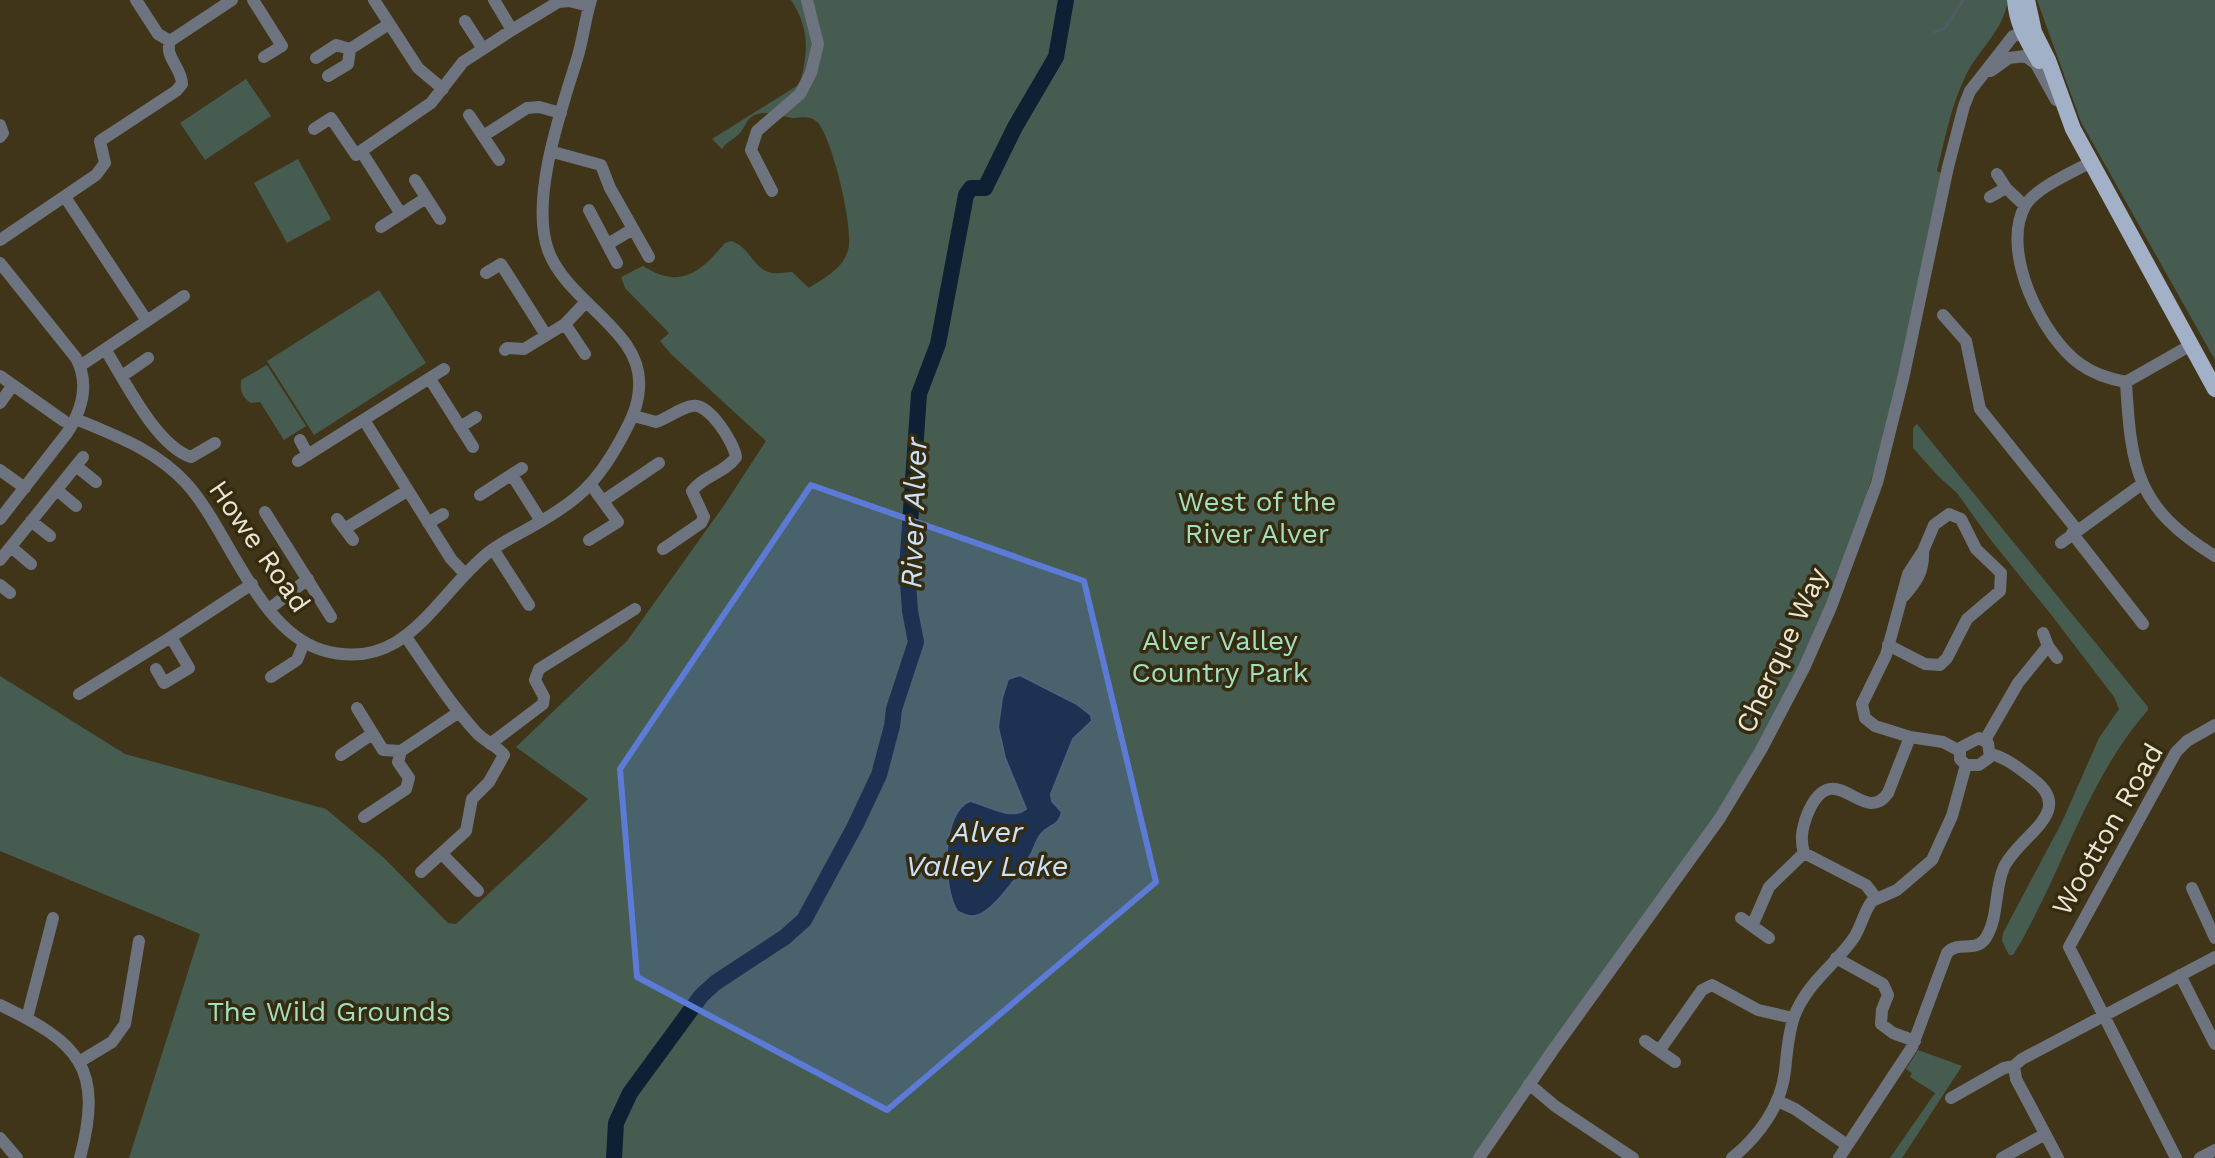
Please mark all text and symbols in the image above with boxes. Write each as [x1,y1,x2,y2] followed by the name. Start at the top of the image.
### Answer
[893,436,934,589] water label: River Alver
[202,474,317,619] street label: Howe Road
[1178,485,1336,550] park label: West of the River Alver
[1729,562,1834,738] street label: Cherque Way
[1131,624,1309,689] park label: Alver Valley Country Park
[2045,737,2170,921] street label: Wootton Road
[905,814,1069,883] water label: Alver Valley Lake
[207,995,451,1028] park label: The Wild Grounds

